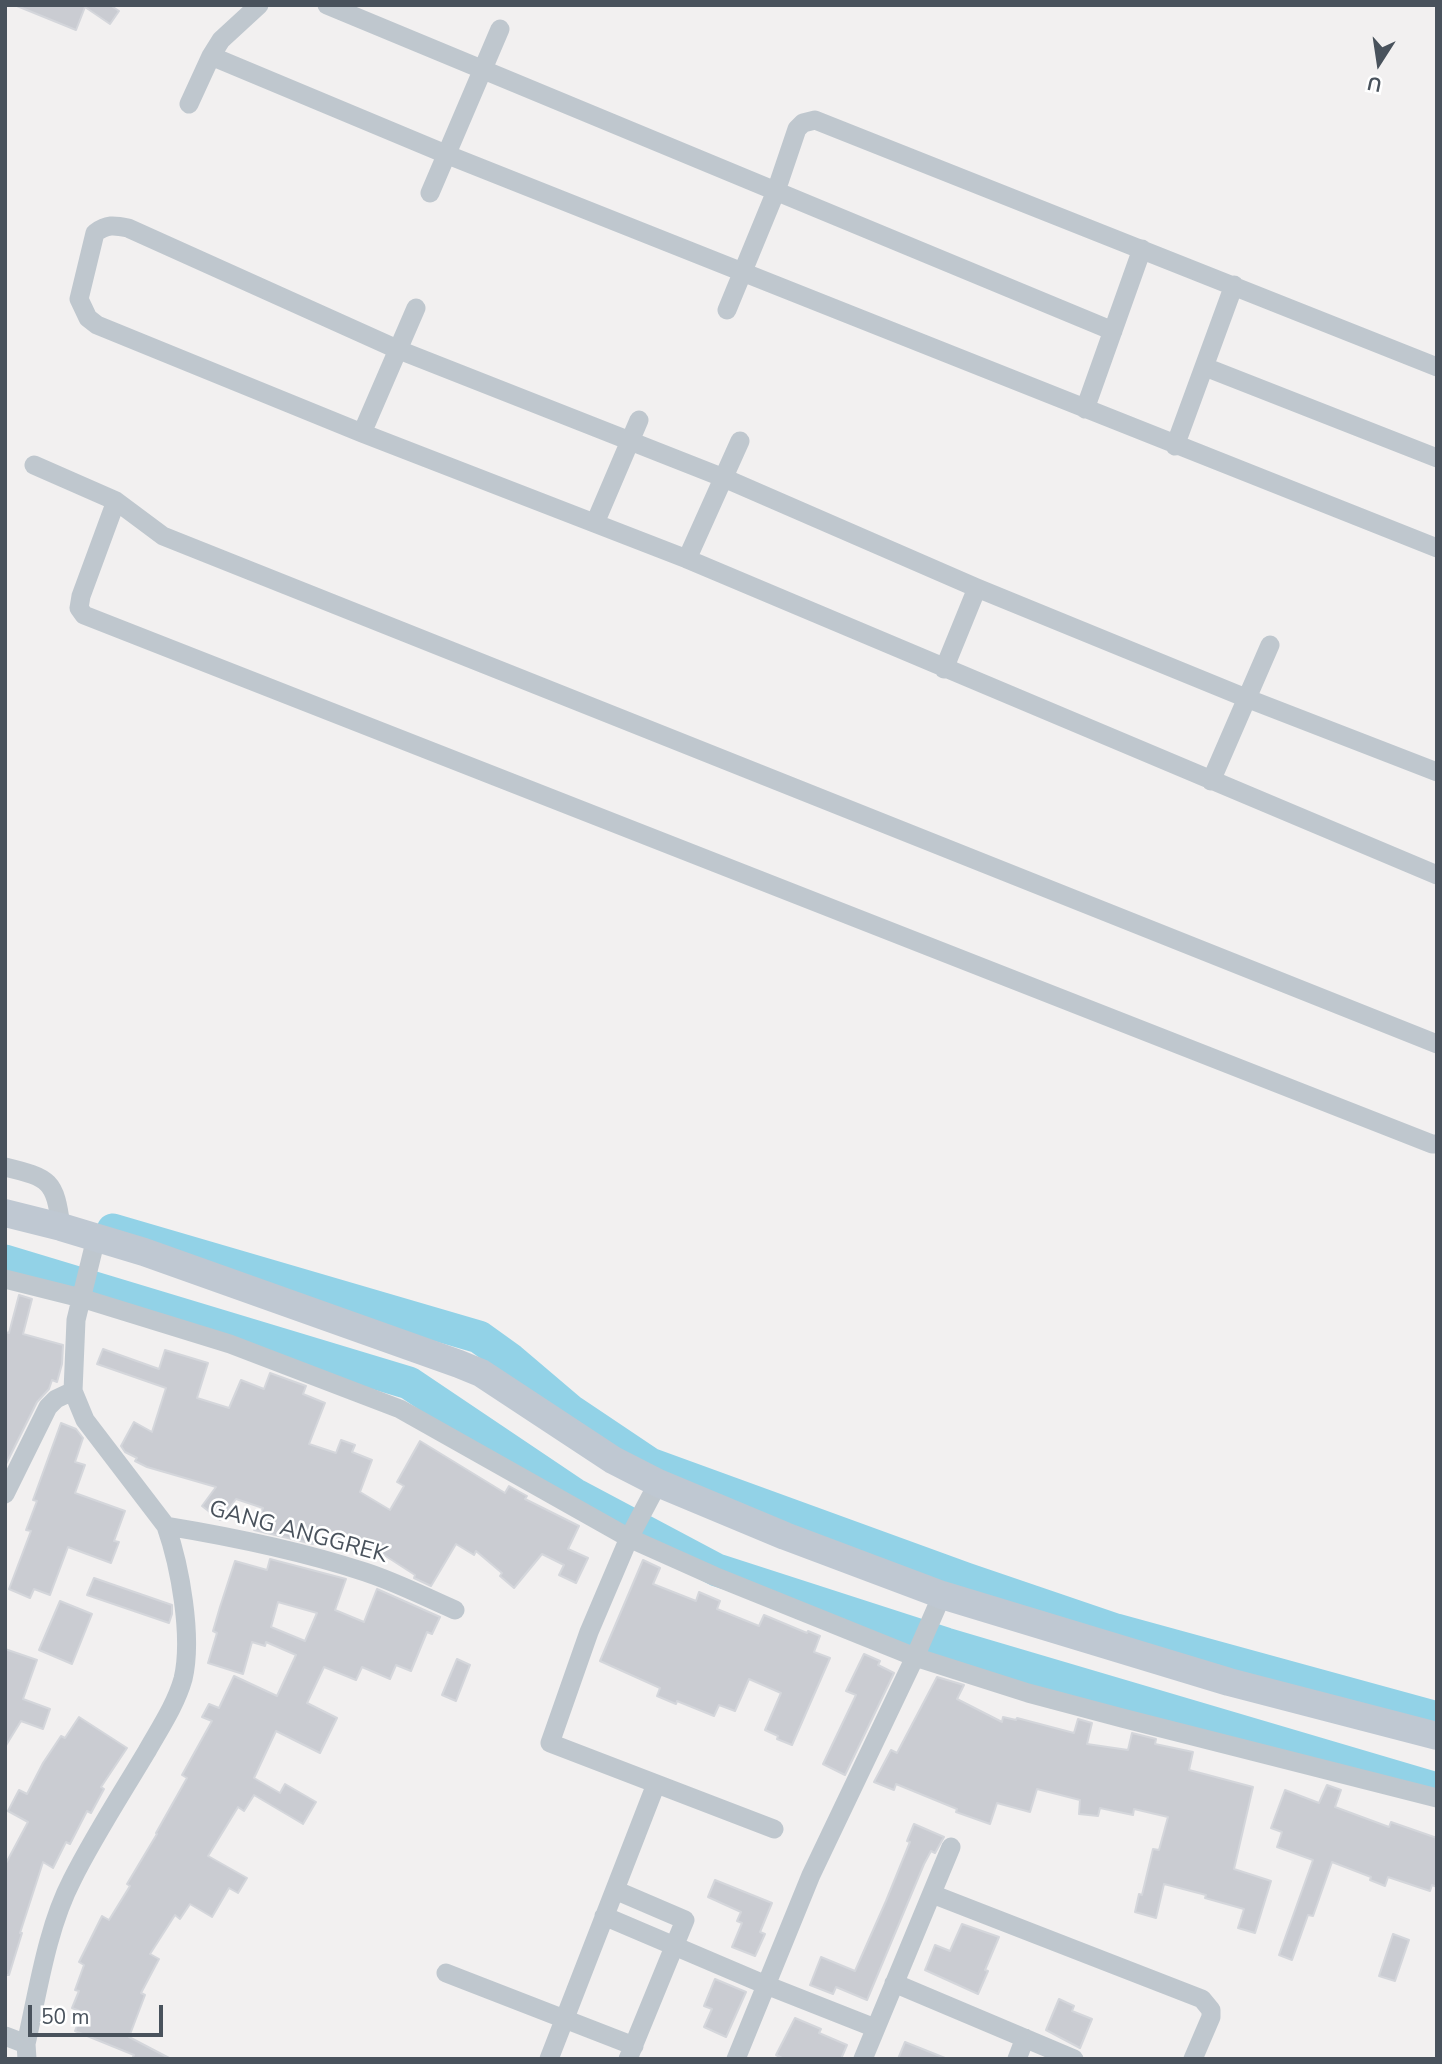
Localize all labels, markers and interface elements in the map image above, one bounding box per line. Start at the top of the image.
north arrow [1344,28,1414,98]
text: U [1365,69,1384,98]
street label: GANG ANGGREK [206,1496,390,1570]
scale bar [32,1990,166,2034]
text: 50 m [41,2003,90,2031]

